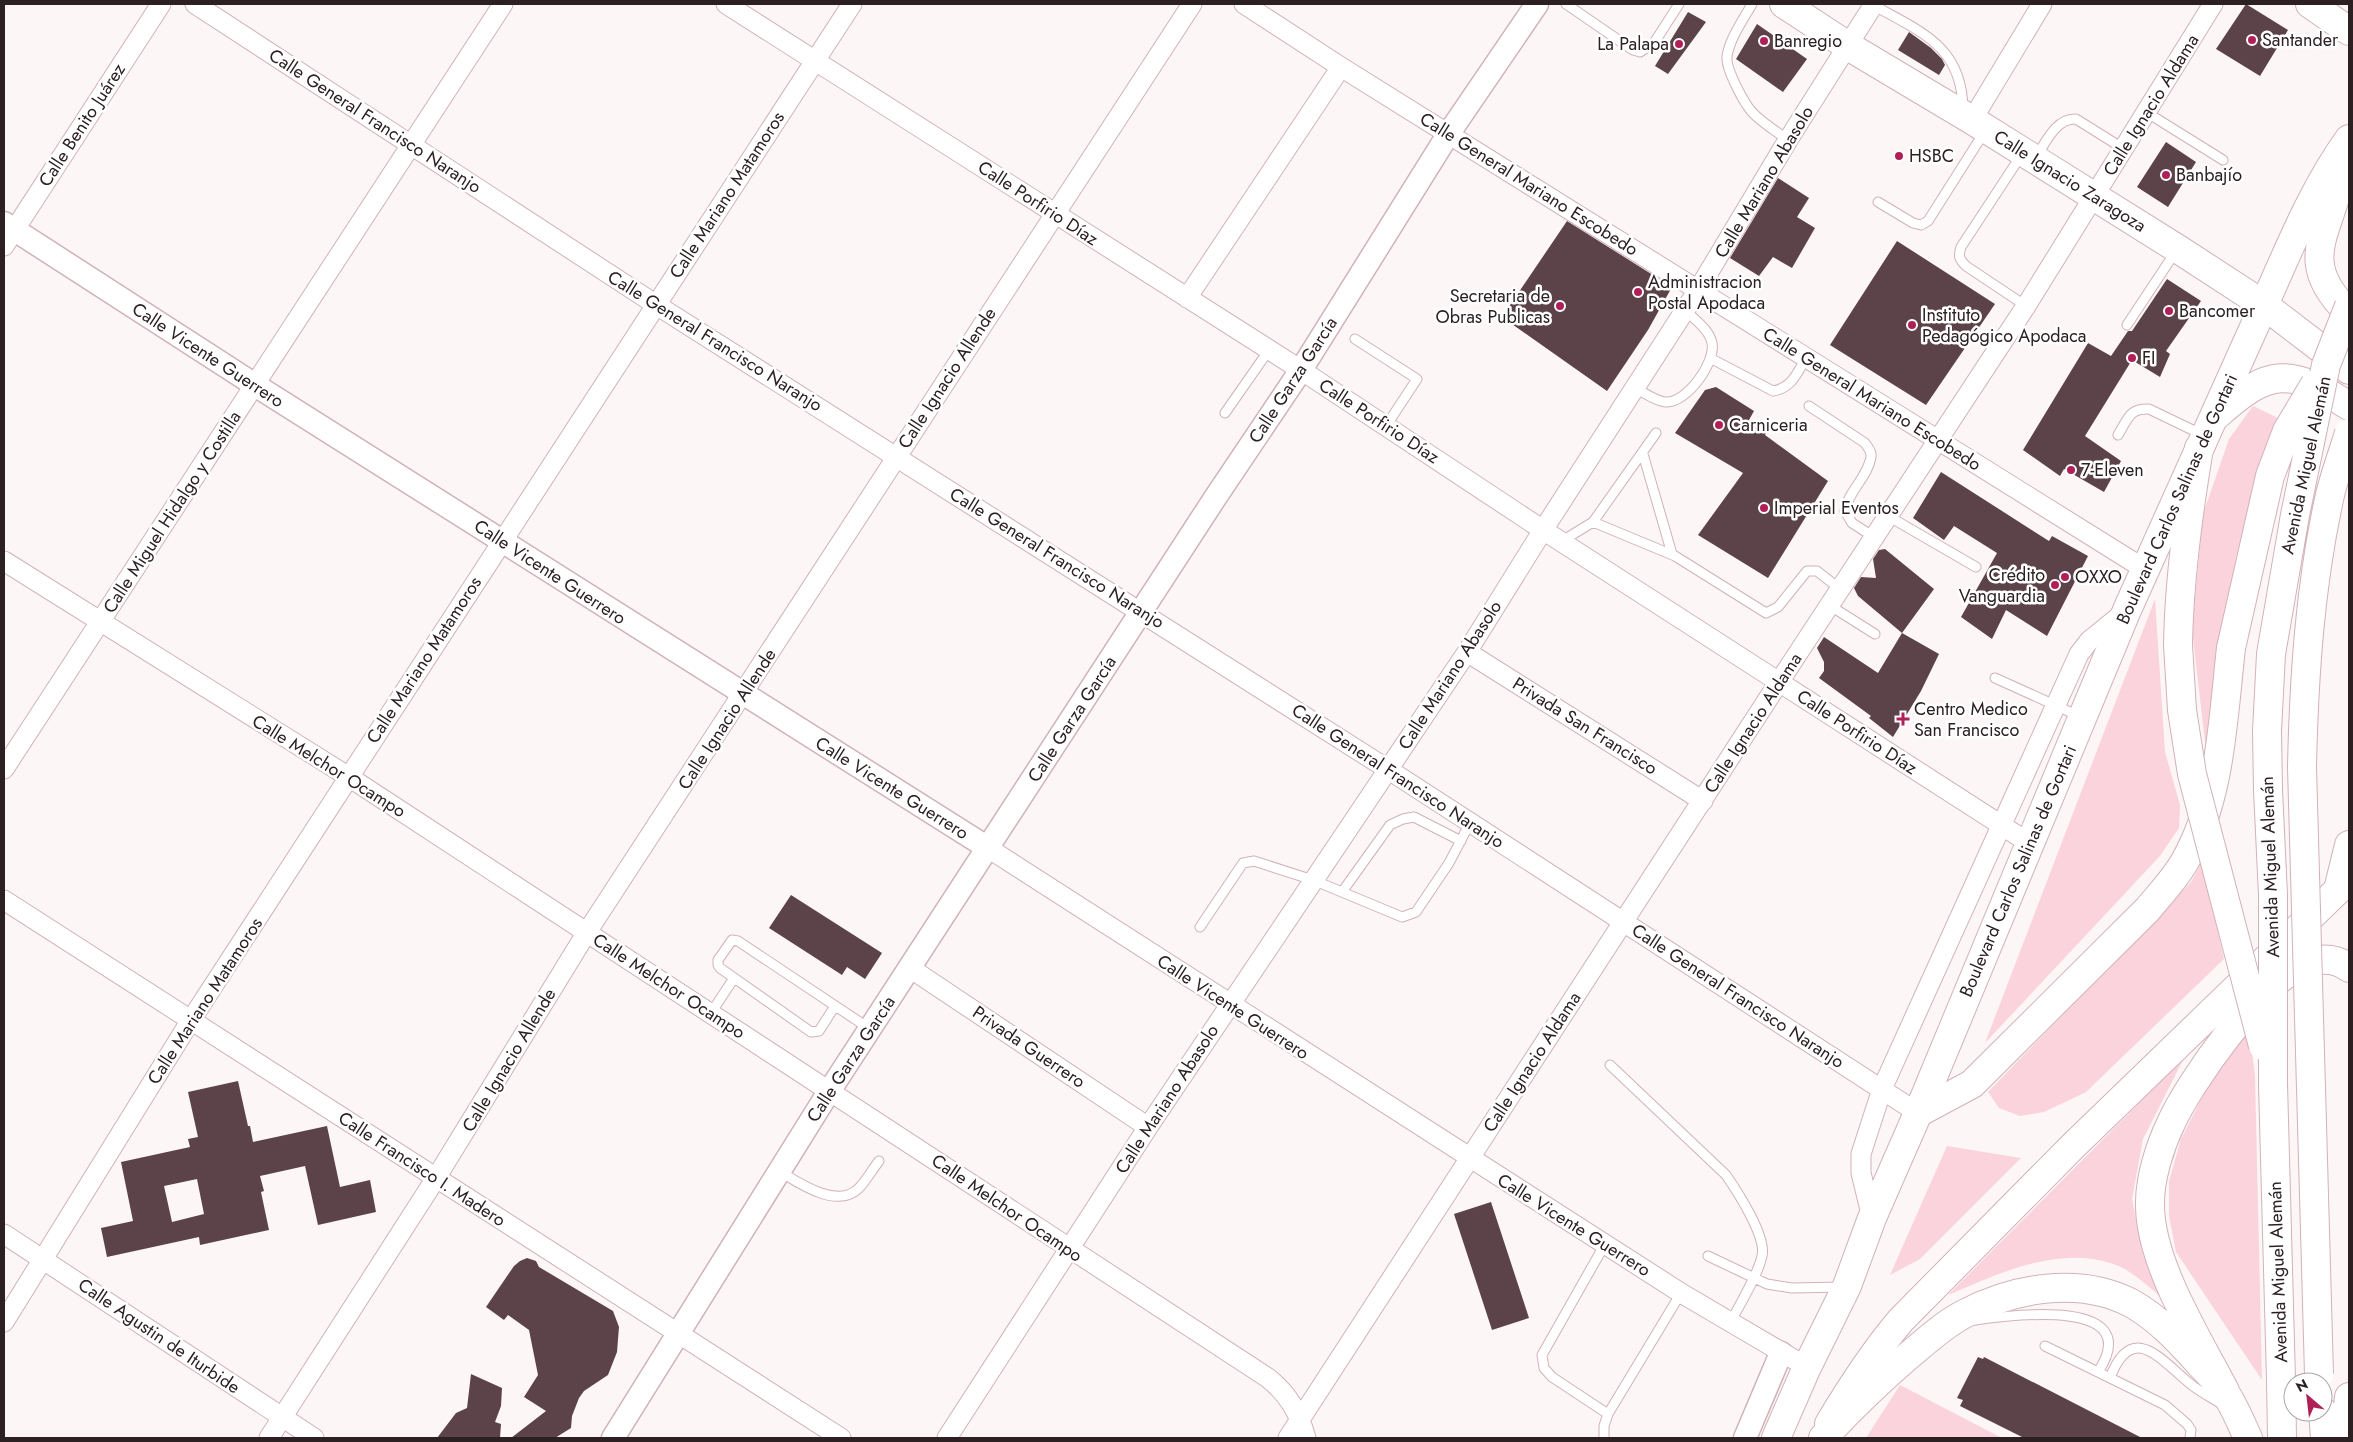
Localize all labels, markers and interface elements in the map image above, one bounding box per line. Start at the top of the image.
place label: Santander [2262,27,2339,53]
place label: Banregio [1774,28,1842,54]
street label: Calle Ignacio Aldama [2097,29,2205,181]
place label: La Palapa [1597,31,1669,57]
marker: Santander [2246,34,2258,46]
marker: Banregio [1758,35,1770,47]
marker: La Palapa [1673,38,1685,50]
street label: Calle General Francisco Naranjo [264,42,487,200]
street label: Calle Benito Juárez [32,58,132,192]
street label: Calle Mariano Abasolo [1708,101,1820,263]
street label: Calle Mariano Matamoros [663,106,791,284]
street label: Calle General Mariano Escobedo [1415,106,1643,262]
street label: Calle Ignacio Zaragoza [1989,124,2151,238]
place label: HSBC [1909,143,1954,169]
marker: HSBC [1893,150,1905,162]
street label: Calle Porfirio Díaz [973,154,1104,252]
place label: Banbajío [2176,162,2242,188]
marker: Banbajío [2160,169,2172,181]
street label: Calle General Francisco Naranjo [603,264,828,418]
place label: Administracion Postal Apodaca [1648,269,1765,316]
place label: Secretaria de Obras Publicas [1435,283,1550,330]
marker: Administracion Postal Apodaca [1632,286,1644,298]
street label: Calle Vicente Guerrero [127,296,289,414]
place label: Bancomer [2179,298,2256,324]
marker: Secretaria de Obras Publicas [1554,300,1566,312]
street label: Calle Ignacio Allende [892,302,1002,454]
place label: Instituto Pedagógico Apodaca [1922,302,2087,349]
marker: Bancomer [2163,305,2175,317]
street label: Calle Garza García [1242,312,1344,448]
marker: Instituto Pedagógico Apodaca [1906,319,1918,331]
street label: Calle General Mariano Escobedo [1758,321,1986,477]
place label: FI [2142,345,2155,371]
marker: FI [2126,352,2138,364]
street label: Boulevard Carlos Salinas de Gortari [2110,370,2244,628]
street label: Calle Porfirio Díaz [1314,372,1445,470]
street label: Avenida Miguel Alemán [2274,373,2338,557]
street label: Calle Miguel Hidalgo y Costilla [97,406,247,618]
place label: Carniceria [1729,412,1808,438]
marker: Carniceria [1713,419,1725,431]
place label: 7-Eleven [2081,457,2144,483]
marker: 7-Eleven [2065,464,2077,476]
street label: Calle General Francisco Naranjo [945,481,1170,635]
place label: Imperial Eventos [1774,495,1899,521]
marker: Imperial Eventos [1758,502,1770,514]
street label: Calle Vicente Guerrero [469,513,631,631]
place label: Crédito Vanguardia [1959,562,2045,609]
place label: OXXO [2075,564,2122,590]
street label: Calle Mariano Matamoros [360,571,488,749]
marker: OXXO [2059,571,2071,583]
marker: Crédito Vanguardia [2049,579,2061,591]
street label: Calle Mariano Abasolo [1392,595,1508,755]
street label: Calle Ignacio Allende [672,643,782,795]
street label: Calle Ignacio Aldama [1698,648,1808,798]
street label: Calle Garza García [1021,651,1123,787]
street label: Privada San Francisco [1507,671,1663,781]
street label: Calle Porfirio Díaz [1792,683,1923,781]
place label: Centro Medico San Francisco [1914,696,2028,743]
street label: Calle General Francisco Naranjo [1287,697,1510,855]
street label: Calle Melchor Ocampo [247,708,411,824]
marker: Centro Medico San Francisco [1896,712,1910,726]
street label: Calle Vicente Guerrero [810,730,974,846]
street label: Boulevard Carlos Salinas de Gortari [1953,741,2083,1001]
street label: Avenida Miguel Alemán [2254,776,2286,958]
street label: Calle Mariano Matamoros [141,912,269,1090]
street label: Calle General Francisco Naranjo [1627,917,1850,1075]
street label: Calle Melchor Ocampo [588,927,750,1045]
street label: Calle Vicente Guerrero [1152,948,1314,1066]
street label: Calle Ignacio Allende [456,983,562,1137]
street label: Calle Ignacio Aldama [1477,987,1587,1137]
street label: Calle Garza García [800,991,902,1127]
street label: Privada Guerrero [967,1000,1091,1094]
street label: Calle Mariano Abasolo [1109,1019,1225,1179]
street label: Calle Francisco I. Madero [333,1105,511,1233]
street label: Calle Melchor Ocampo [926,1148,1088,1268]
street label: Calle Vicente Guerrero [1492,1167,1656,1283]
street label: Avenida Miguel Alemán [2262,1181,2294,1363]
street label: Calle Agustin de Iturbide [73,1272,245,1400]
north arrow [2283,1372,2333,1422]
text: N [2292,1374,2312,1397]

